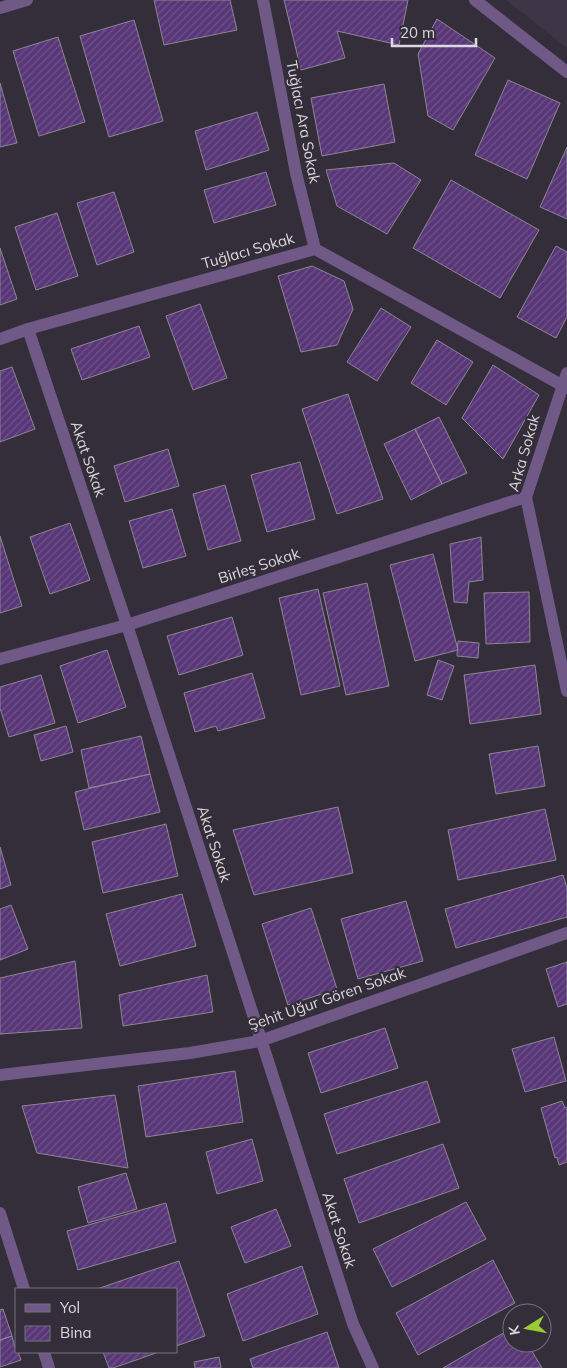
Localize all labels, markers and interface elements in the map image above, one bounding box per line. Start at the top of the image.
scale bar [392,15,476,47]
text: 20 m [400,23,435,42]
street label: Tuğlacı Ara Sokak [282,59,325,185]
street label: Tuğlacı Sokak [199,228,297,273]
street label: Arka Sokak [503,412,544,494]
street label: Akat Sokak [67,418,110,500]
street label: Birleş Sokak [216,543,302,588]
street label: Akat Sokak [193,803,236,885]
street label: Şehit Uğur Gören Sokak [246,963,408,1034]
street label: Akat Sokak [318,1189,361,1271]
legend [15,1288,178,1353]
text: Yol [59,1298,80,1317]
north arrow [502,1303,552,1353]
text: Bina [60,1323,92,1342]
text: K [504,1324,524,1337]

